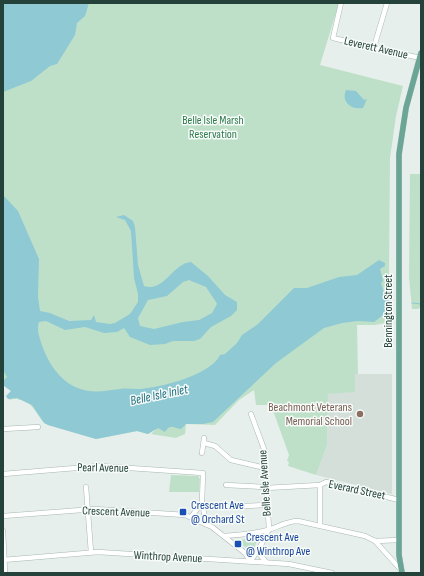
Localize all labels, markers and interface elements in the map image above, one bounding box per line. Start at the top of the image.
street label: Leverett Avenue [343,33,410,63]
park label: Belle Isle Marsh Reservation [182,113,244,142]
street label: Bennington Street [381,274,396,348]
water label: Belle Isle Inlet [129,381,190,409]
place label: Beachmont Veterans Memorial School [268,400,352,429]
marker: Beachmont Veterans Memorial School [355,409,365,419]
street label: Belle Isle Avenue [255,449,275,517]
street label: Pearl Avenue [77,460,129,476]
street label: Everard Street [327,477,387,503]
place label: Crescent Ave @ Orchard St [191,498,245,527]
street label: Crescent Avenue [82,503,150,521]
marker: Crescent Ave @ Orchard St [178,507,188,517]
place label: Crescent Ave @ Winthrop Ave [246,530,311,559]
marker: Crescent Ave @ Winthrop Ave [233,539,243,549]
street label: Winthrop Avenue [133,548,203,566]

